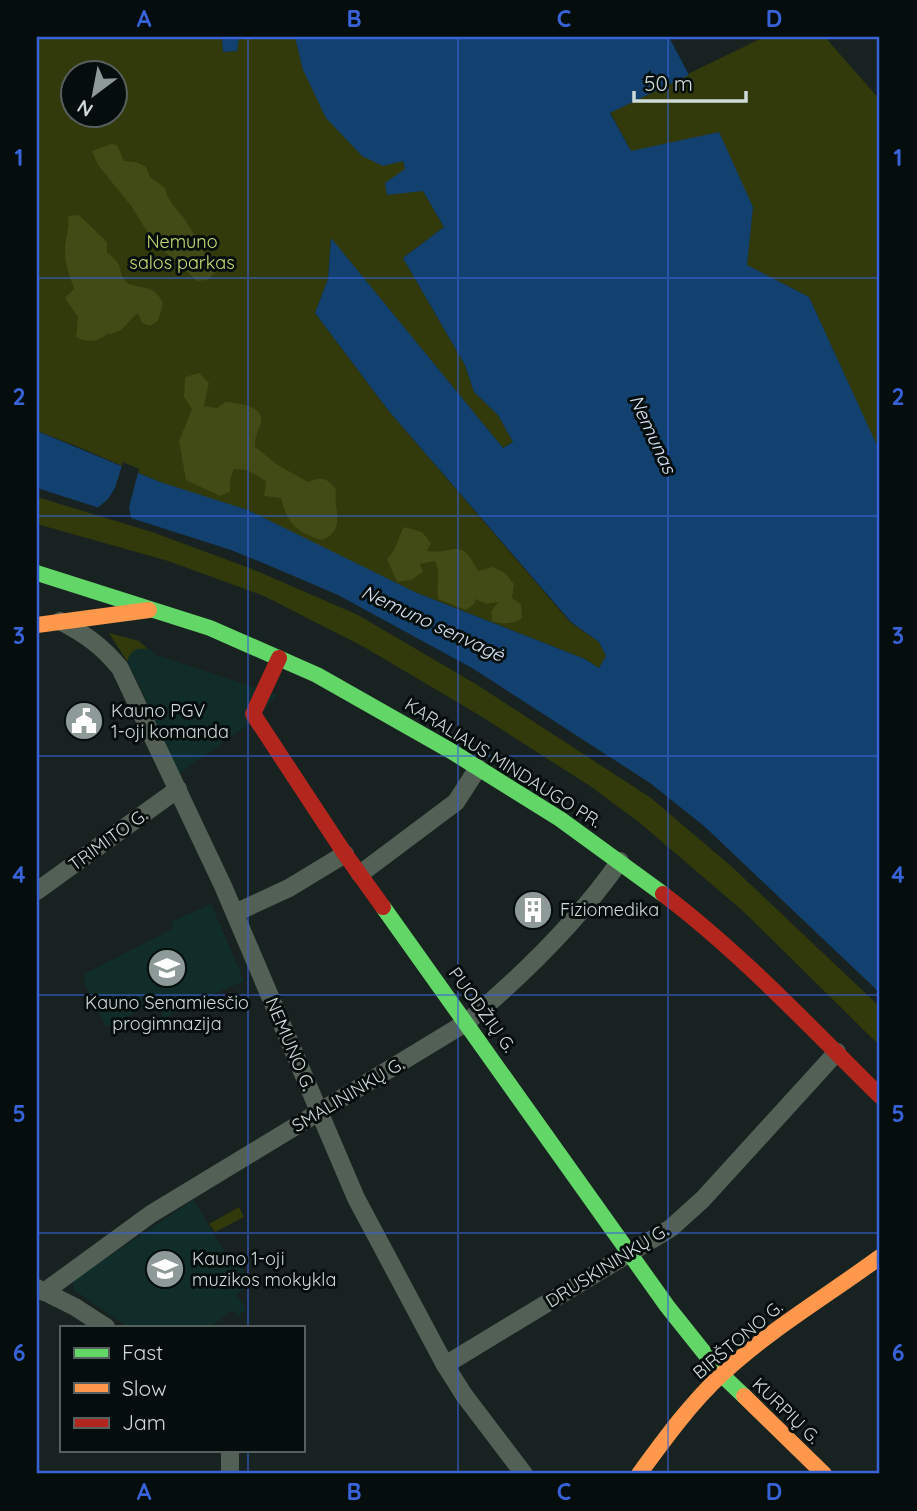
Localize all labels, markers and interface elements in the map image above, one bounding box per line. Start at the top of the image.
text: A [137,4,152,33]
text: B [346,4,362,33]
text: C [557,4,571,33]
text: D [766,4,782,33]
north arrow [60,60,130,130]
scale bar [634,60,746,104]
text: 50 m [644,70,693,96]
text: N [73,95,97,122]
text: 1 [15,143,23,172]
text: 1 [894,143,902,172]
park label: Nemuno salos parkas [129,230,235,274]
text: 2 [12,382,26,411]
text: 2 [891,382,905,411]
water label: Nemunas [624,391,682,478]
water label: Nemuno senvagė [358,579,509,667]
text: 3 [13,621,25,650]
text: 3 [892,621,904,650]
street label: KARALIAUS MINDAUGO PR. [401,693,606,833]
place label: Kauno PGV 1-oji komanda [111,699,229,743]
public building icon: Kauno PGV 1-oji komanda [63,700,105,742]
street label: TRIMITO G. [64,803,152,876]
text: 4 [12,860,26,889]
text: 4 [891,860,905,889]
building icon: Fiziomedika [512,889,554,931]
place label: Fiziomedika [560,898,659,921]
school or university icon: Kauno Senamiesčio progimnazija [146,947,188,989]
street label: PUODŽIŲ G. [444,963,521,1057]
place label: Kauno Senamiesčio progimnazija [85,991,249,1035]
street label: NEMUNO G. [261,994,320,1094]
street label: SMALININKŲ G. [287,1052,408,1137]
text: 5 [12,1099,26,1128]
text: 5 [891,1099,905,1128]
street label: DRUSKININKŲ G. [541,1219,672,1313]
place label: Kauno 1-oji muzikos mokykla [192,1247,336,1291]
school or university icon: Kauno 1-oji muzikos mokykla [144,1248,186,1290]
street label: BIRŠTONO G. [688,1295,787,1384]
legend [60,1326,304,1452]
text: 6 [13,1338,25,1367]
text: 6 [892,1338,904,1367]
text: Fast [122,1339,163,1365]
street label: KURPIŲ G. [748,1373,825,1449]
text: Slow [122,1375,167,1401]
text: Jam [122,1409,166,1435]
text: A [137,1477,152,1506]
text: B [346,1477,362,1506]
text: C [557,1477,571,1506]
text: D [766,1477,782,1506]

